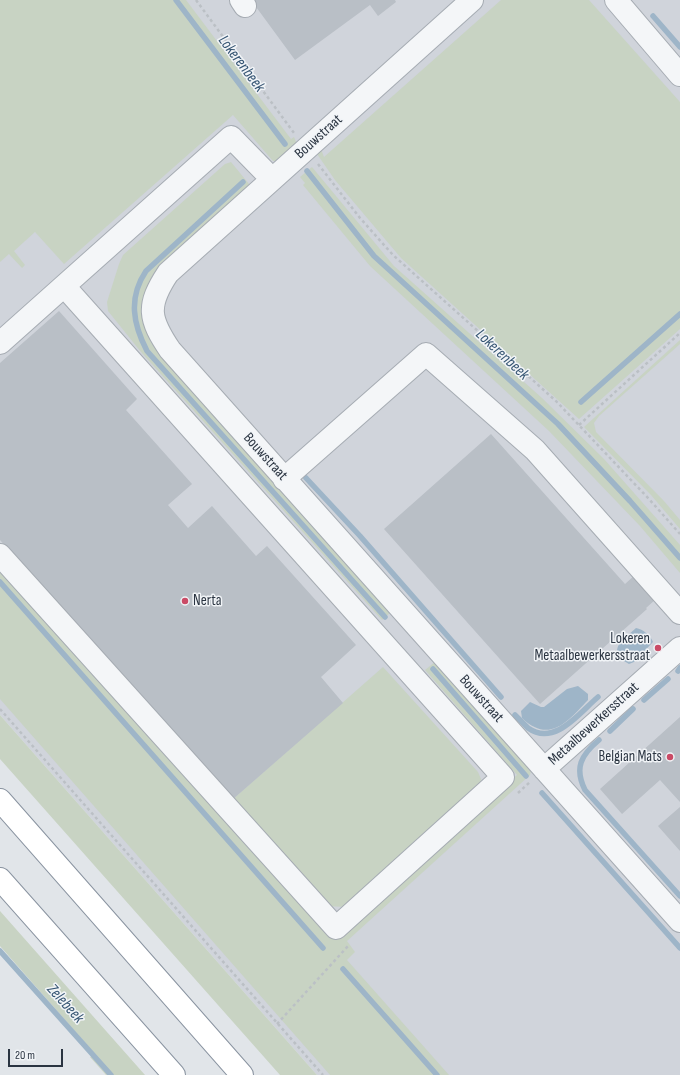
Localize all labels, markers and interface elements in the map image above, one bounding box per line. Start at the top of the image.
water label: Lokerenbeek [213,32,269,96]
street label: Bouwstraat [292,111,346,163]
water label: Lokerenbeek [471,325,533,385]
street label: Bouwstraat [239,430,291,484]
place label: Nerta [193,592,221,610]
marker: Nerta [180,596,190,606]
place label: Lokeren Metaalbewerkersstraat [534,630,650,665]
marker: Lokeren Metaalbewerkersstraat [653,643,663,653]
street label: Bouwstraat [455,672,507,726]
street label: Metaalbewerkersstraat [545,679,643,769]
place label: Belgian Mats [599,748,662,766]
marker: Belgian Mats [665,752,675,762]
water label: Zelebeek [42,980,88,1028]
scale bar [10,1041,65,1067]
text: 20 m [15,1048,35,1063]

